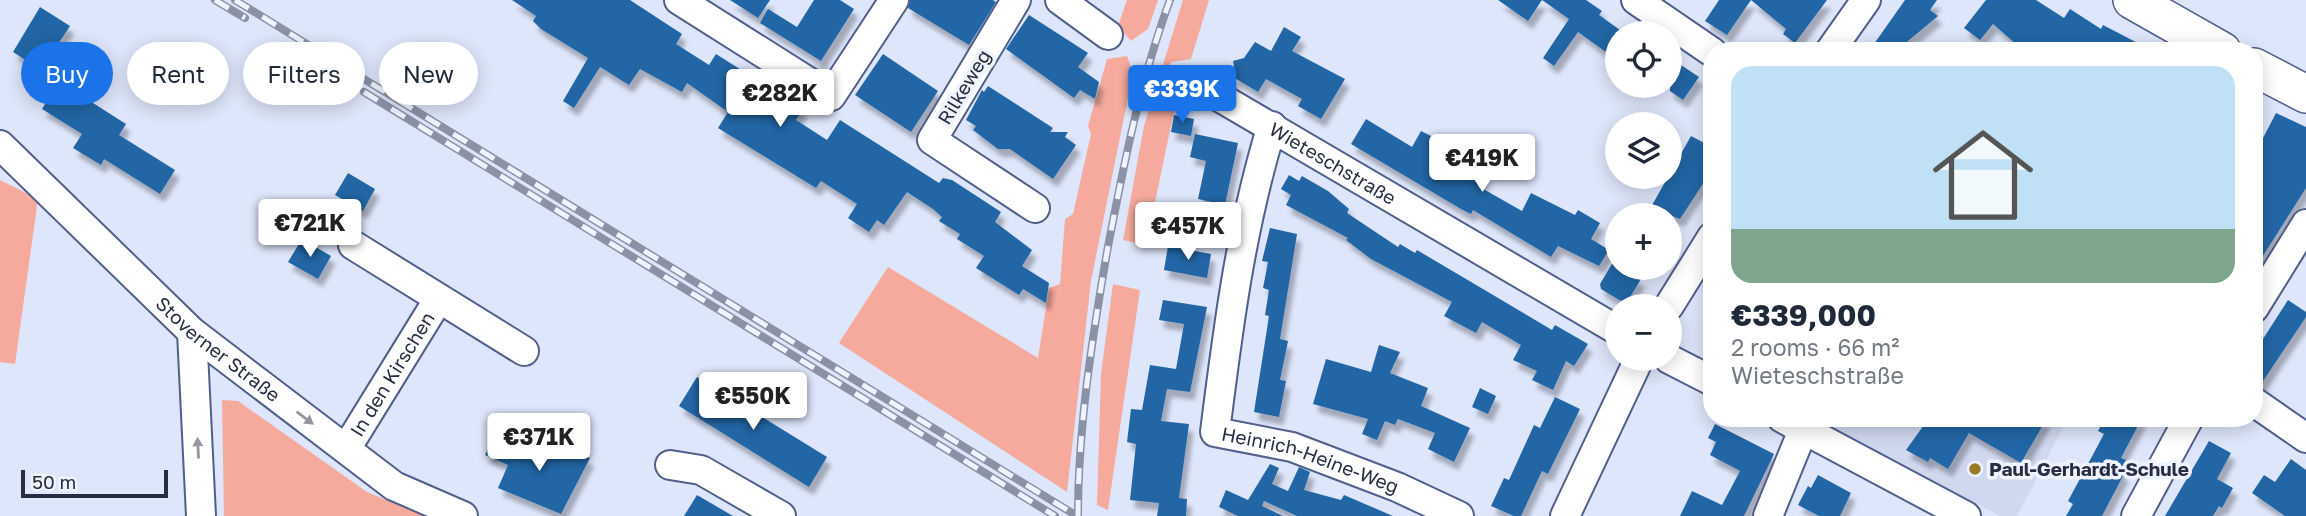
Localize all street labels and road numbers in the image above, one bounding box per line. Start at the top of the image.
street label: Rilkeweg [932,45,995,128]
street label: Wieteschstraße [1265,117,1400,209]
street label: Stoverner Straße [152,291,285,406]
street label: In den Kirschen [345,307,439,440]
street label: Heinrich-Heine-Weg [1220,422,1402,498]

